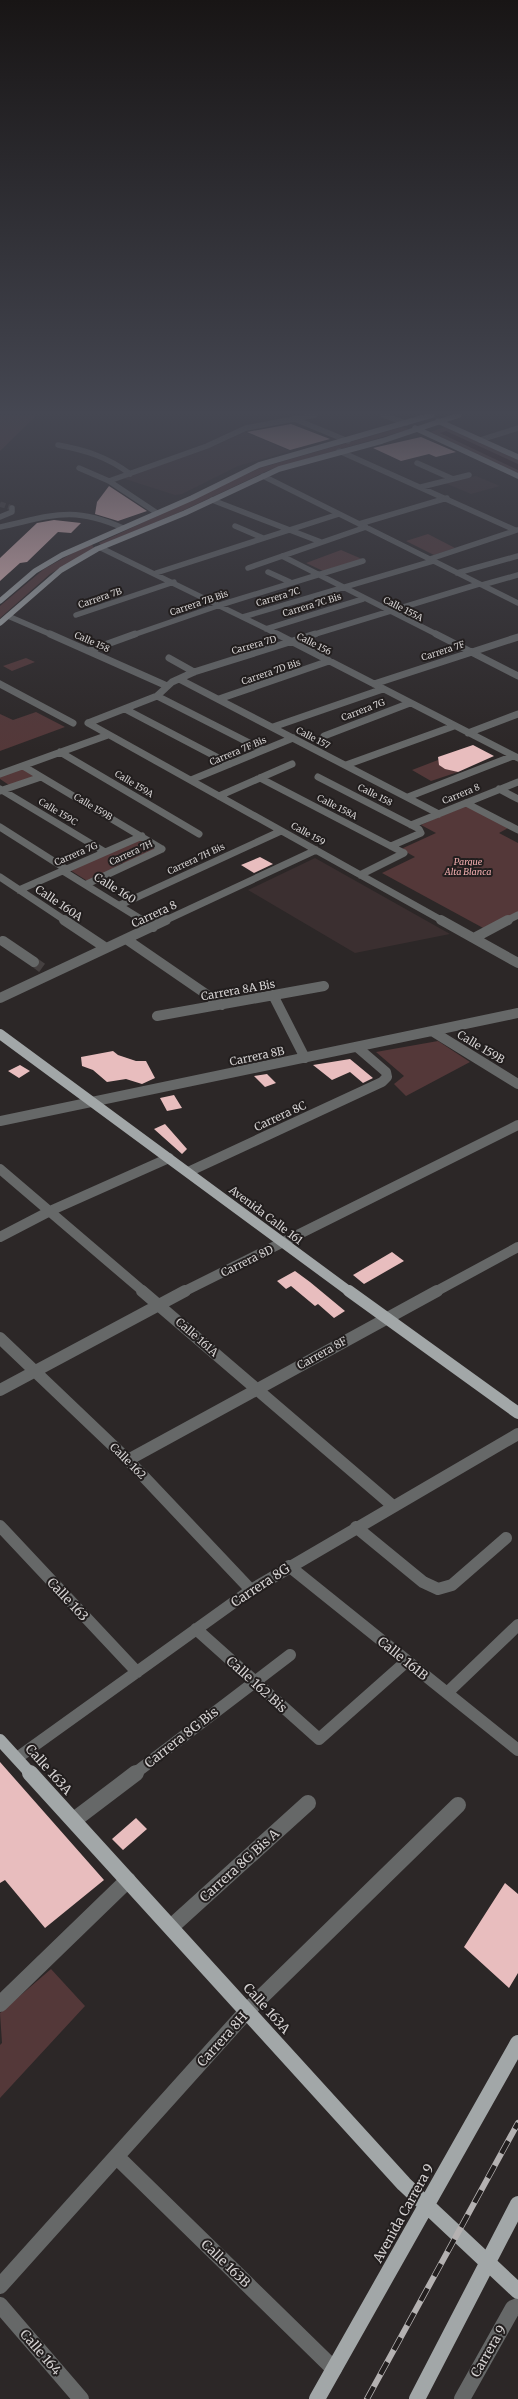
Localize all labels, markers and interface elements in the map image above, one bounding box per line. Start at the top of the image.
street label: Carrera 7B [77,585,123,610]
street label: Carrera 7C [255,585,301,608]
street label: Carrera 7B Bis [168,587,230,618]
street label: Carrera 7C Bis [281,590,343,619]
street label: Calle 155A [382,594,426,624]
street label: Calle 158 [73,629,112,654]
street label: Calle 156 [295,630,334,657]
street label: Carrera 7D [230,633,278,656]
street label: Carrera 7F [420,638,466,663]
street label: Carrera 7D Bis [240,656,302,687]
street label: Carrera 7G [339,696,387,723]
street label: Calle 157 [294,724,332,751]
street label: Carrera 7F Bis [208,733,268,767]
street label: Calle 159A [113,768,156,800]
street label: Calle 158 [356,781,394,808]
street label: Carrera 8 [440,781,481,806]
street label: Calle 159B [72,791,115,822]
street label: Calle 158A [315,792,360,822]
street label: Calle 159C [37,796,80,828]
street label: Calle 159 [289,820,327,847]
street label: Carrera 7H [107,838,154,867]
street label: Carrera 7G [53,839,100,868]
street label: Carrera 7H Bis [165,840,227,877]
park label: Parque Alta Blanca [444,856,491,877]
street label: Calle 160 [92,870,138,906]
street label: Calle 160A [33,882,86,924]
street label: Carrera 8 [129,897,179,931]
street label: Carrera 8A Bis [200,977,276,1003]
street label: Calle 159B [455,1027,508,1067]
street label: Carrera 8B [228,1043,286,1069]
street label: Carrera 8C [252,1098,308,1134]
street label: Avenida Calle 161 [226,1182,306,1247]
street label: Carrera 8D [219,1242,275,1280]
street label: Calle 161A [173,1315,221,1359]
street label: Carrera 8F [295,1333,350,1372]
street label: Calle 162 [107,1440,149,1482]
street label: Carrera 8G [228,1560,293,1611]
street label: Calle 163 [43,1574,92,1625]
street label: Calle 161B [374,1633,432,1684]
street label: Calle 162 Bis [223,1653,291,1716]
street label: Carrera 8G Bis [141,1703,222,1772]
street label: Calle 163A [21,1740,76,1799]
street label: Carrera 8G Bis A [196,1825,283,1906]
street label: Calle 163A [239,1979,294,2038]
street label: Carrera 8H [193,2009,251,2070]
street label: Avenida Carrera 9 [369,2161,438,2267]
street label: Calle 163B [198,2236,254,2291]
street label: Carrera 9 [467,2322,510,2380]
street label: Calle 164 [16,2326,65,2379]

